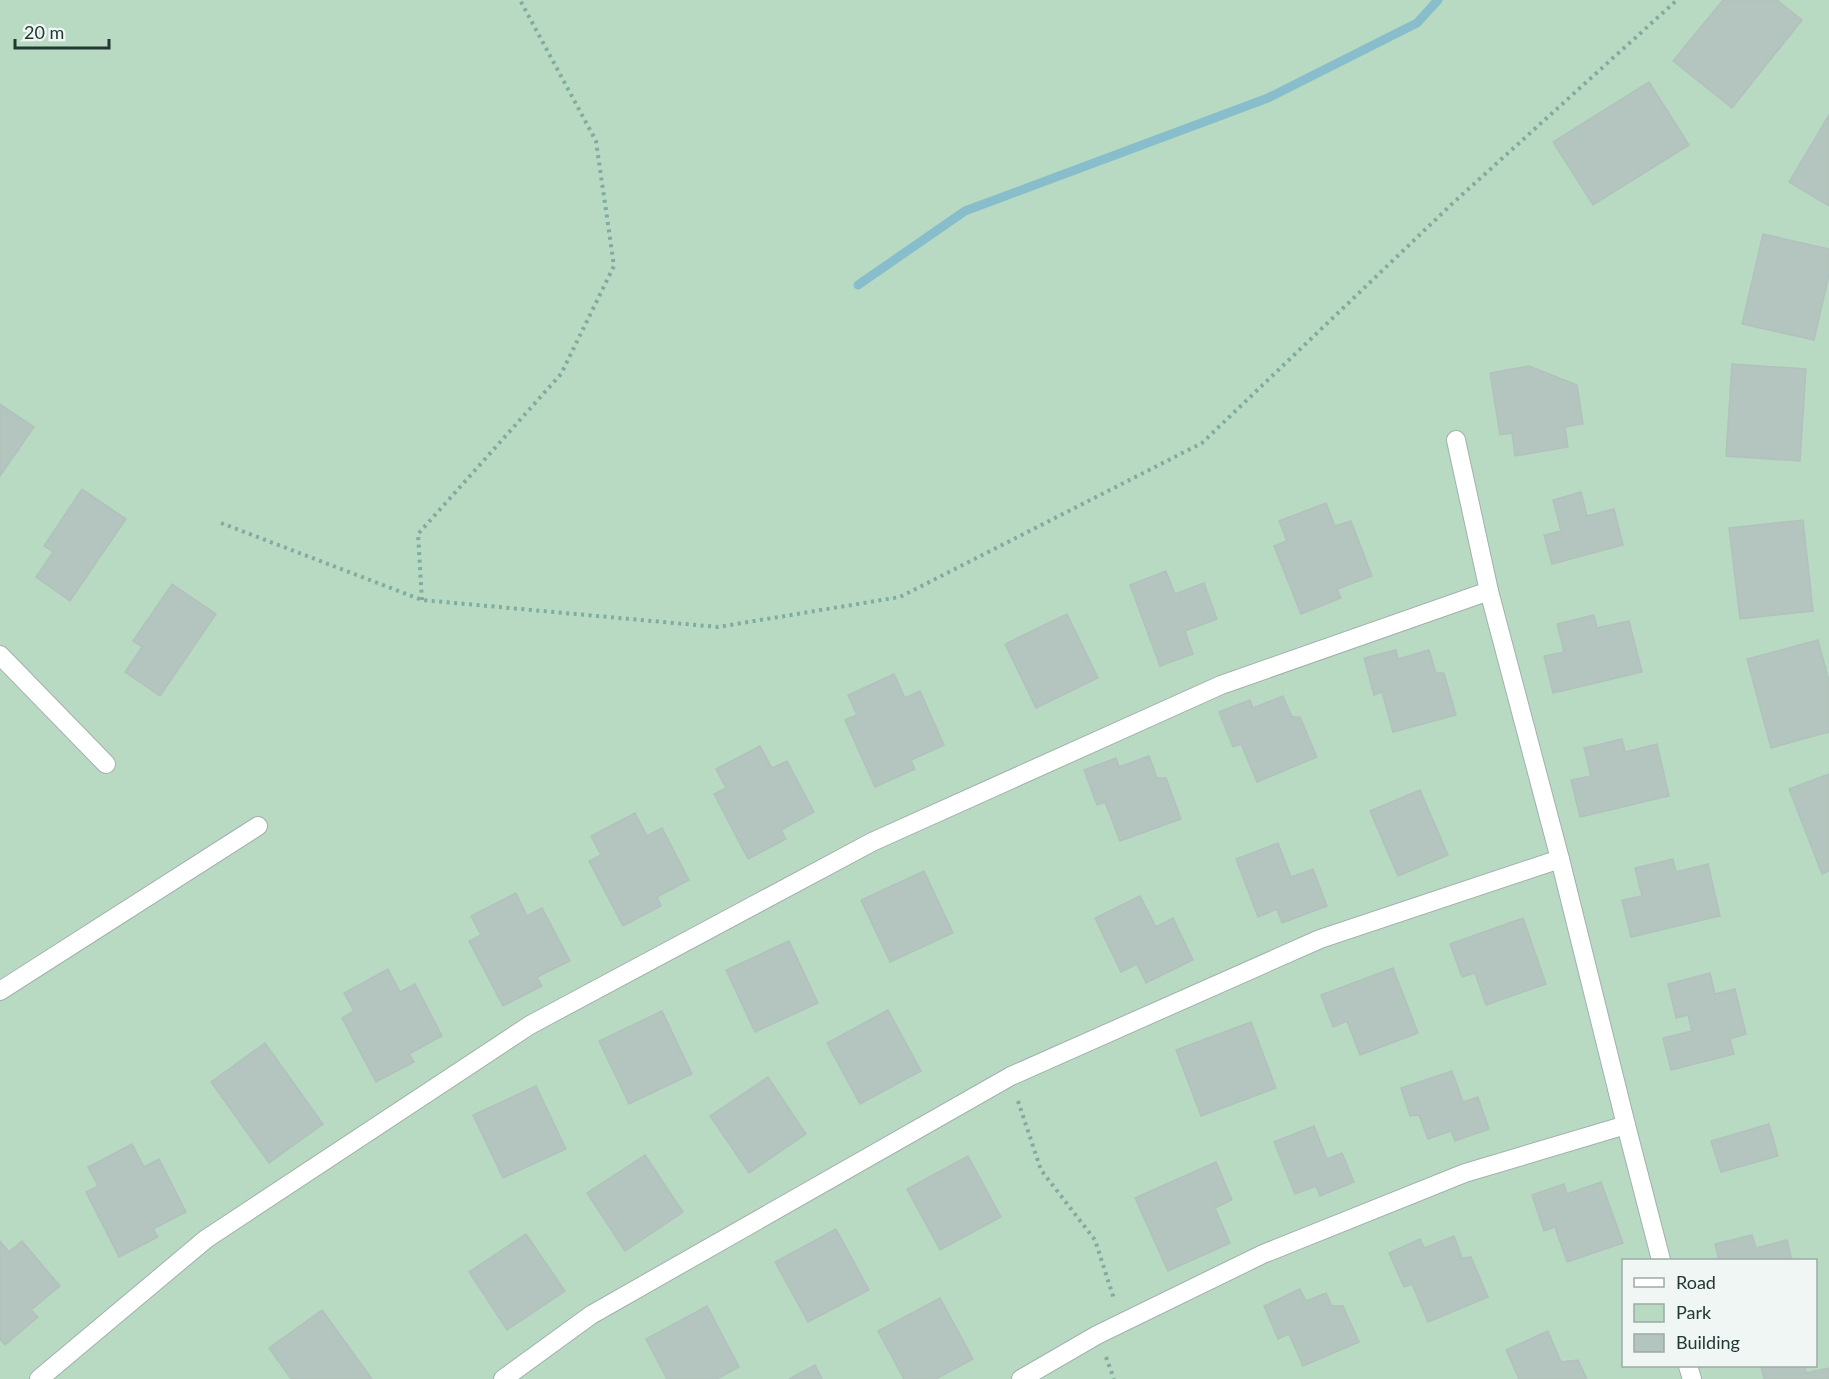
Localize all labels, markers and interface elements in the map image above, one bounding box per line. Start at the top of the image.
scale bar [15,12,110,50]
text: 20 m [24,21,64,43]
legend [1622,1259,1817,1367]
text: Road [1676,1271,1716,1293]
text: Park [1676,1301,1712,1323]
text: Building [1676,1331,1740,1353]

